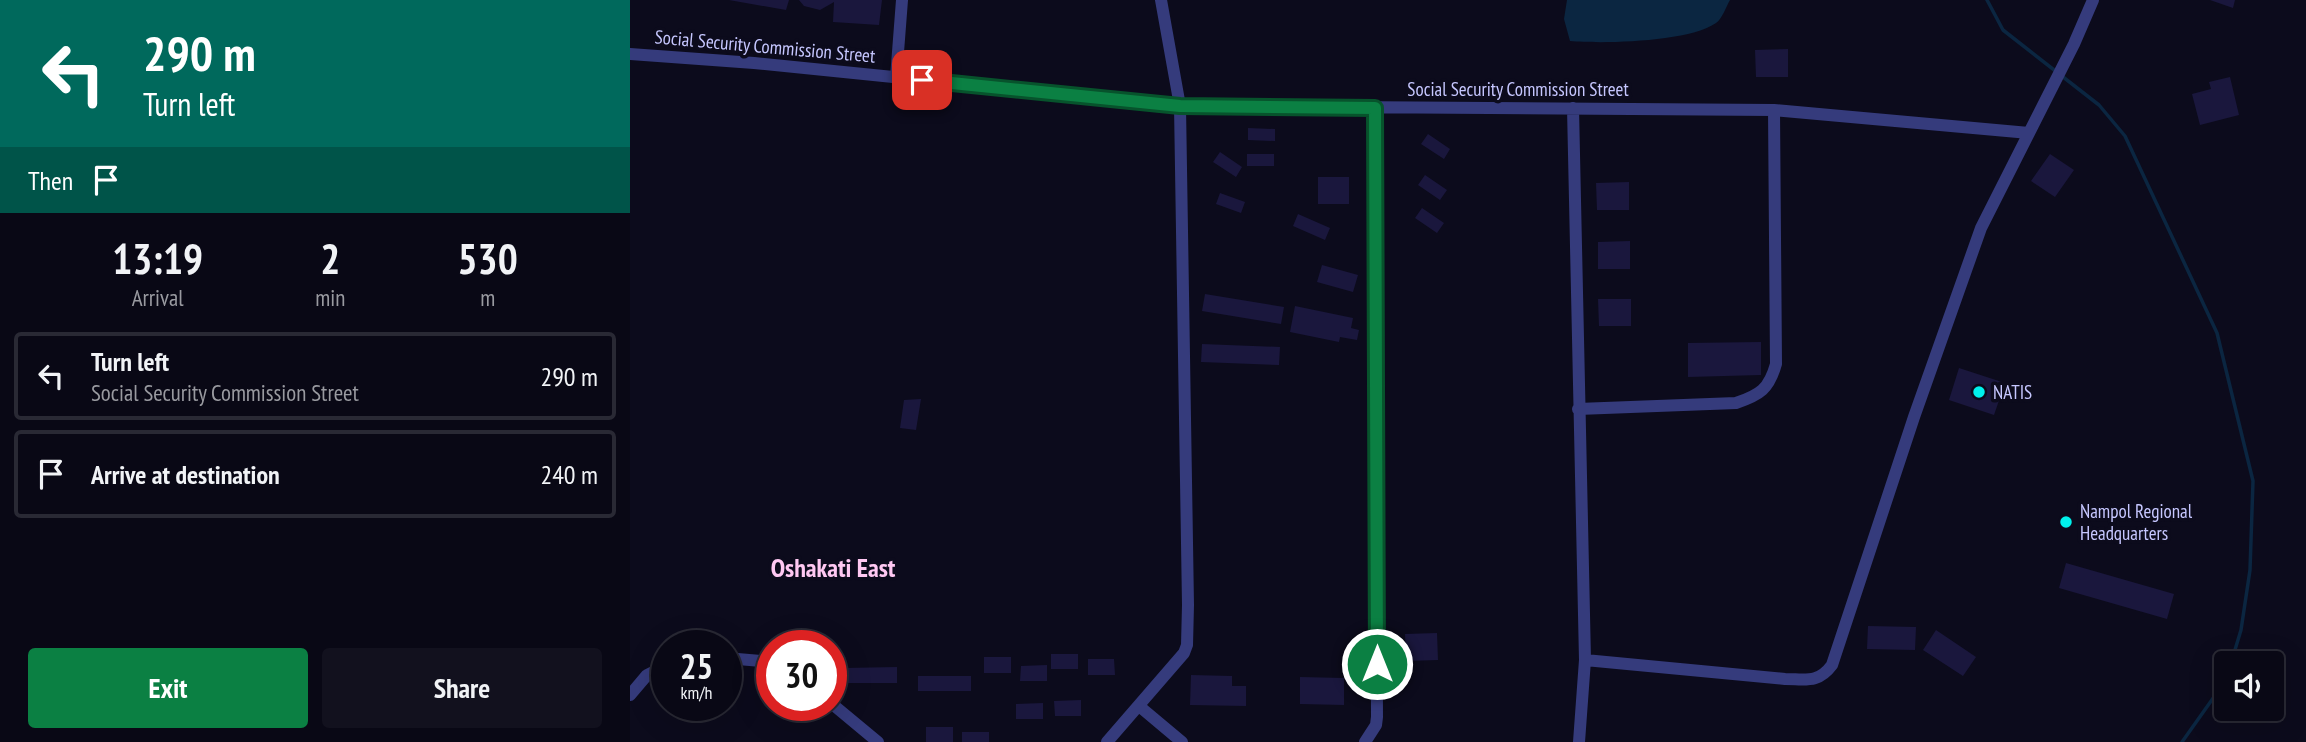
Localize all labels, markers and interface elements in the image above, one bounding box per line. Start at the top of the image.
text: 290 m [143,21,256,85]
street label: Social Security Commission Street [654,24,877,68]
icon: left [28,28,119,119]
pin [892,50,952,110]
icon: arrive [903,61,941,99]
street label: Social Security Commission Street [1407,77,1629,101]
text: Turn left [143,83,235,125]
icon: arrive [87,161,125,199]
text: Then [28,164,73,197]
text: 13:19 [112,231,203,286]
text: 2 [320,231,340,286]
text: 530 [458,231,518,286]
text: Arrival [132,283,184,312]
text: min [315,283,345,312]
text: m [480,283,495,312]
text: Turn left [91,345,169,378]
icon: left [32,357,70,395]
text: 290 m [540,360,598,393]
text: Social Security Commission Street [91,378,359,407]
place label: NATIS [1993,380,2032,404]
marker: NATIS [1971,384,1987,400]
icon: arrive [32,455,70,493]
text: Arrive at destination [91,458,280,491]
text: 240 m [540,458,598,491]
place label: Nampol Regional Headquarters [2080,499,2193,545]
marker: Nampol Regional Headquarters [2058,514,2074,530]
district label: Oshakati East [771,551,896,584]
position arrow [1340,627,1414,701]
speed limit sign: 30 [756,630,847,721]
text: 25 [680,643,713,689]
button: Exit [28,648,308,728]
button: Share [322,648,602,728]
map controls [2214,651,2284,721]
button: sound [2214,651,2284,721]
text: km/h [681,681,712,704]

